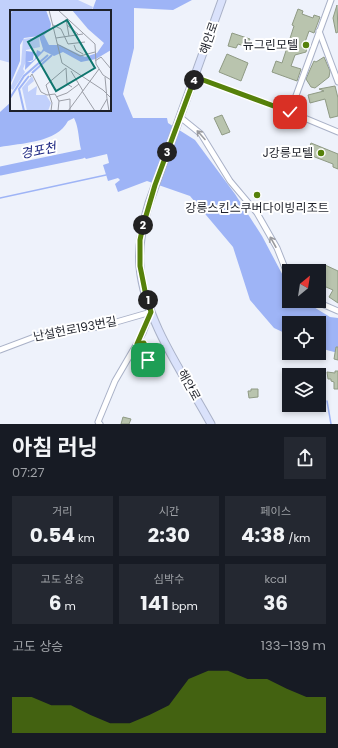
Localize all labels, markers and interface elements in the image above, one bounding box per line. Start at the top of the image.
inset map [10,10,111,111]
street label: 해안로 [195,19,222,56]
place label: 뉴그린모텔 [243,36,298,53]
marker: 뉴그린모텔 [301,40,311,50]
pin: 4 [184,70,204,90]
text: 4 [190,72,198,88]
pin [273,95,307,129]
icon: check [279,101,301,123]
one-way arrow [196,130,205,140]
water label: 경포천 [19,137,59,164]
pin: 3 [157,142,177,162]
text: 3 [164,144,170,160]
place label: J강릉모텔 [262,144,313,161]
marker: J강릉모텔 [316,148,326,158]
marker: 강릉스킨스쿠버다이빙리조트 [252,190,262,200]
place label: 강릉스킨스쿠버다이빙리조트 [185,199,329,216]
pin: 2 [133,215,153,235]
text: 2 [140,217,146,233]
one-way arrow [269,236,277,248]
north arrow [282,264,326,308]
map controls [282,264,326,412]
pin: 1 [138,290,158,310]
text: 1 [146,292,150,308]
street label: 난설헌로193번길 [32,312,118,345]
button: locate [282,316,326,360]
pin [131,343,165,377]
icon: arrive [137,349,159,371]
street label: 해안로 [174,366,205,403]
button: layers [282,368,326,412]
text: 아침 러닝 [12,432,98,463]
button: share [284,437,326,479]
text: 07:27 [12,463,45,482]
text: 거리 [52,503,72,519]
text: 시간 [159,503,179,519]
text: 페이스 [260,503,291,519]
text: 0.54 [30,521,75,549]
text: 2:30 [148,521,190,549]
text: 4:38 [241,521,285,549]
text: km [75,530,95,546]
text: /km [285,530,310,546]
text: 고도 상승 [41,571,84,587]
text: 심박수 [154,571,184,587]
text: kcal [264,571,287,587]
text: 6 [49,589,62,617]
text: 141 [140,589,169,617]
text: 36 [263,589,288,617]
text: m [62,598,76,614]
text: bpm [169,598,198,614]
text: 133–139 m [261,636,326,655]
text: 고도 상승 [12,637,63,656]

